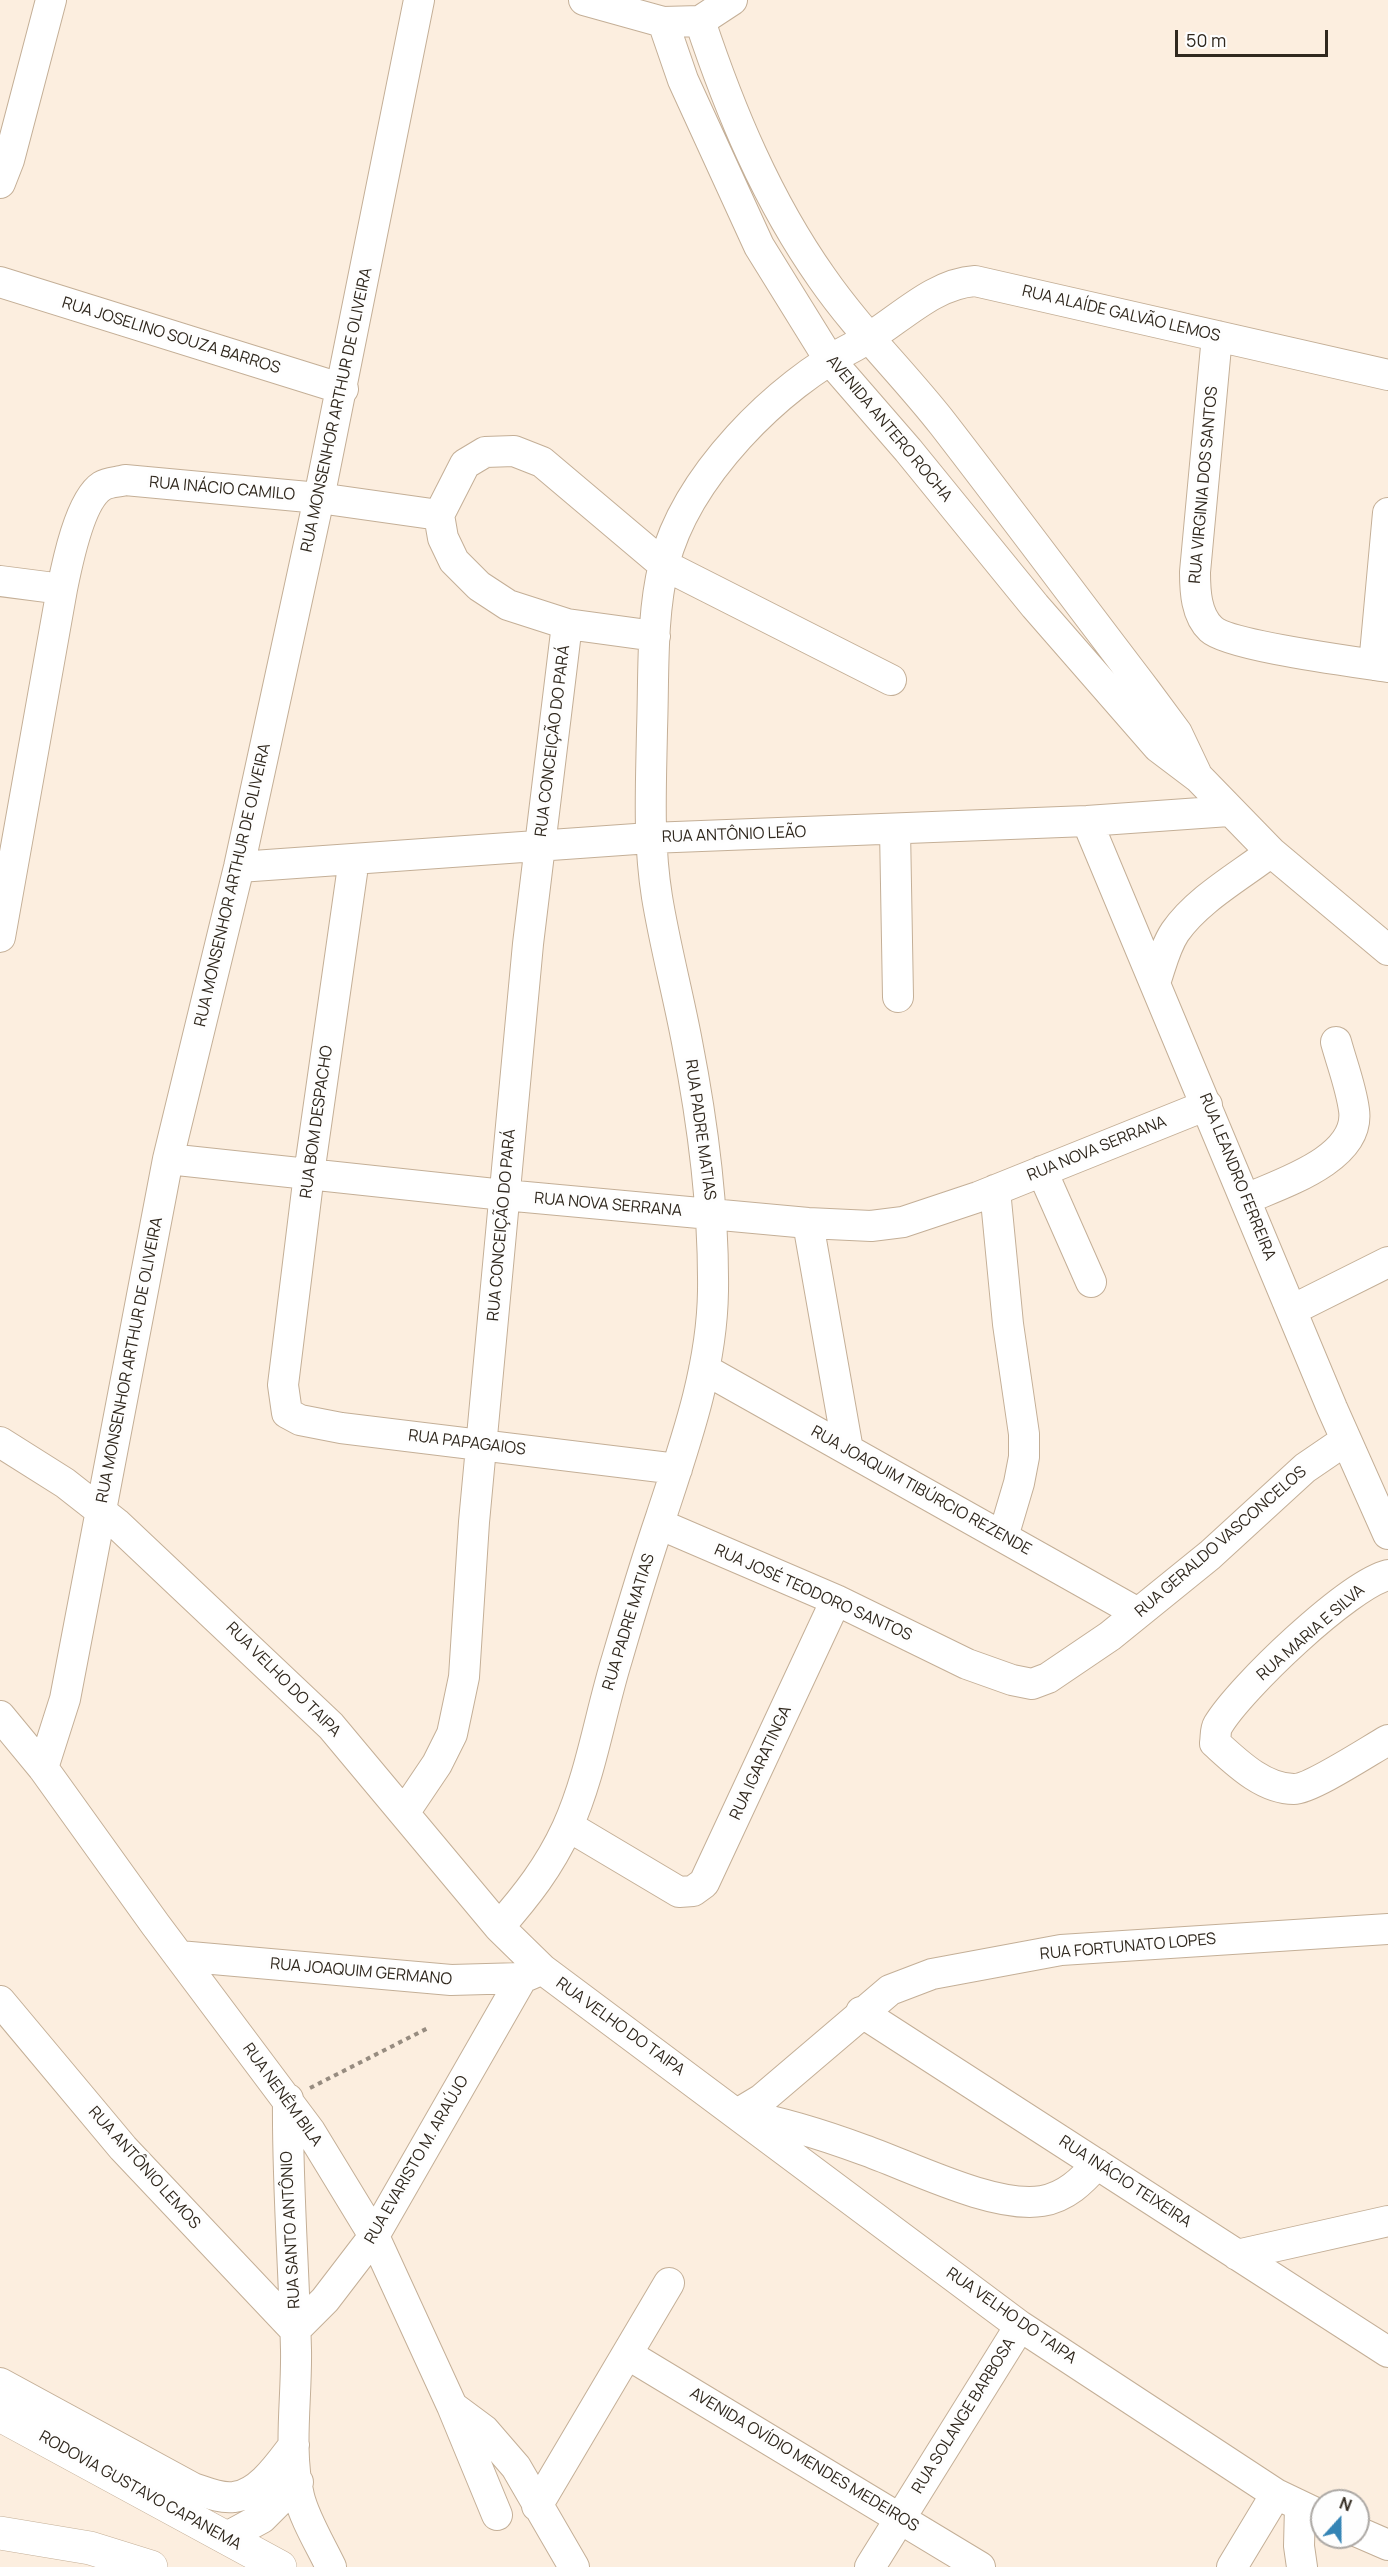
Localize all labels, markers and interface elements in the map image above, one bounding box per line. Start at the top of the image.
scale bar [1178,18,1331,56]
text: 50 m [1186,28,1226,52]
street label: RUA MONSENHOR ARTHUR DE OLIVEIRA [297,266,377,554]
street label: RUA ALAÍDE GALVÃO LEMOS [1020,282,1222,346]
street label: RUA JOSELINO SOUZA BARROS [60,294,282,378]
street label: AVENIDA ANTERO ROCHA [822,352,956,506]
street label: RUA VIRGINIA DOS SANTOS [1186,386,1222,584]
street label: RUA INÁCIO CAMILO [148,473,296,505]
street label: RUA CONCEIÇÃO DO PARÁ [532,644,574,838]
street label: RUA MONSENHOR ARTHUR DE OLIVEIRA [191,741,275,1029]
street label: RUA ANTÔNIO LEÃO [661,823,807,847]
street label: RUA BOM DESPACHO [297,1044,337,1200]
street label: RUA PADRE MATIAS [681,1058,719,1202]
street label: RUA LEANDRO FERREIRA [1195,1091,1279,1263]
street label: RUA NOVA SERRANA [1025,1112,1169,1186]
street label: RUA CONCEIÇÃO DO PARÁ [484,1128,520,1322]
street label: RUA NOVA SERRANA [533,1189,683,1221]
street label: RUA MONSENHOR ARTHUR DE OLIVEIRA [93,1216,167,1504]
street label: RUA JOAQUIM TIBÚRCIO REZENDE [807,1422,1035,1560]
street label: RUA PAPAGAIOS [407,1426,527,1460]
street label: RUA GERALDO VASCONCELOS [1131,1462,1311,1622]
street label: RUA JOSÉ TEODORO SANTOS [711,1541,915,1645]
street label: RUA PADRE MATIAS [599,1551,659,1693]
street label: RUA MARIA E SILVA [1253,1581,1369,1685]
street label: RUA VELHO DO TAIPA [222,1619,344,1741]
street label: RUA IGARATINGA [726,1703,796,1823]
street label: RUA FORTUNATO LOPES [1039,1930,1217,1964]
street label: RUA JOAQUIM GERMANO [269,1954,453,1990]
street label: RUA VELHO DO TAIPA [552,1974,688,2080]
street label: RUA NENÊM BILA [238,2040,326,2150]
street label: RUA EVARISTO M. ARAÚJO [361,2073,473,2247]
street label: RUA ANTÔNIO LEMOS [84,2103,204,2233]
street label: RUA INÁCIO TEIXEIRA [1055,2132,1195,2232]
street label: RUA SANTO ANTÔNIO [277,2151,305,2309]
street label: RUA VELHO DO TAIPA [942,2264,1080,2368]
street label: RUA SOLANGE BARBOSA [908,2335,1020,2497]
street label: AVENIDA OVÍDIO MENDES MEDEIROS [686,2384,922,2536]
street label: RODOVIA GUSTAVO CAPANEMA [35,2427,245,2555]
north arrow [1310,2489,1370,2549]
text: N [1336,2492,1355,2516]

